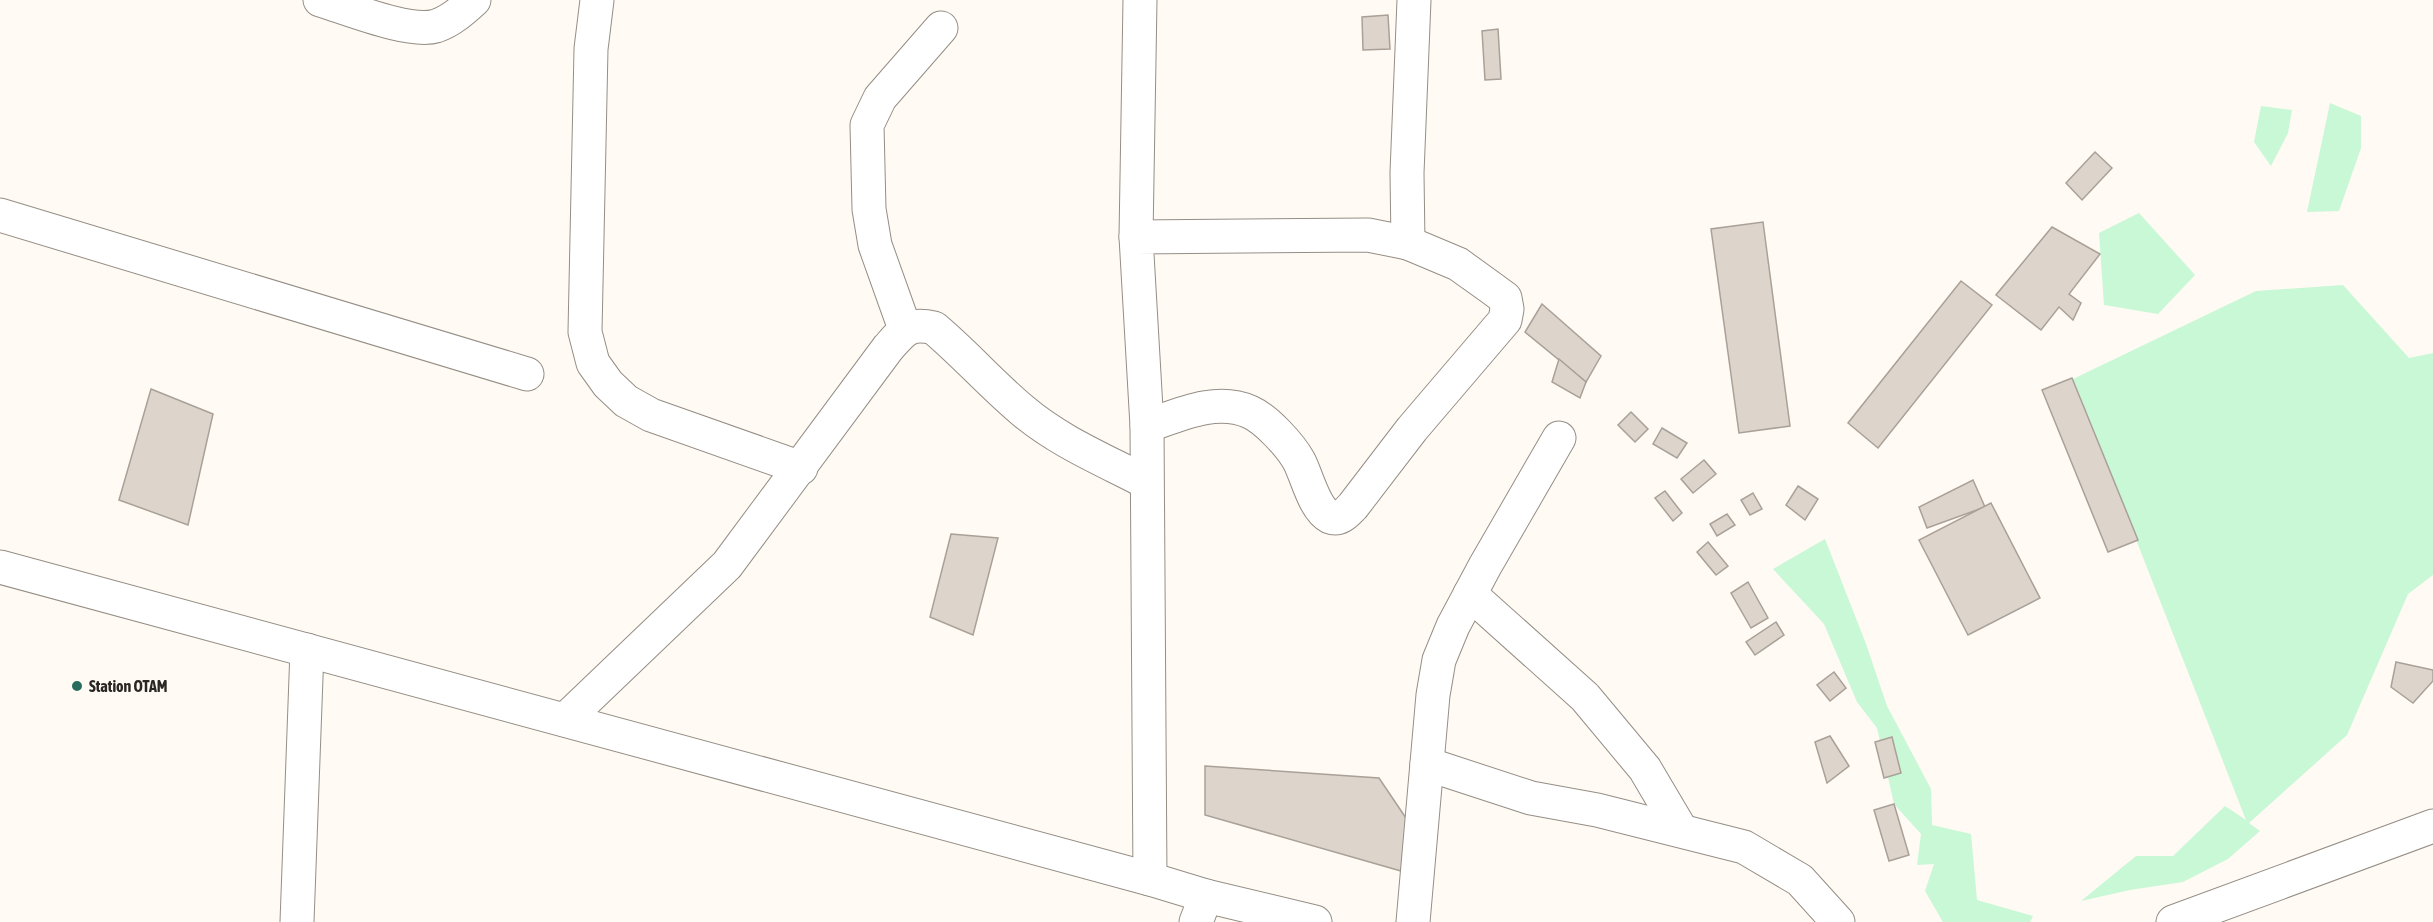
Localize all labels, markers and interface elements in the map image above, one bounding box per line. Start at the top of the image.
place label: Station OTAM [89,677,168,695]
marker: Station OTAM [70,679,84,693]

